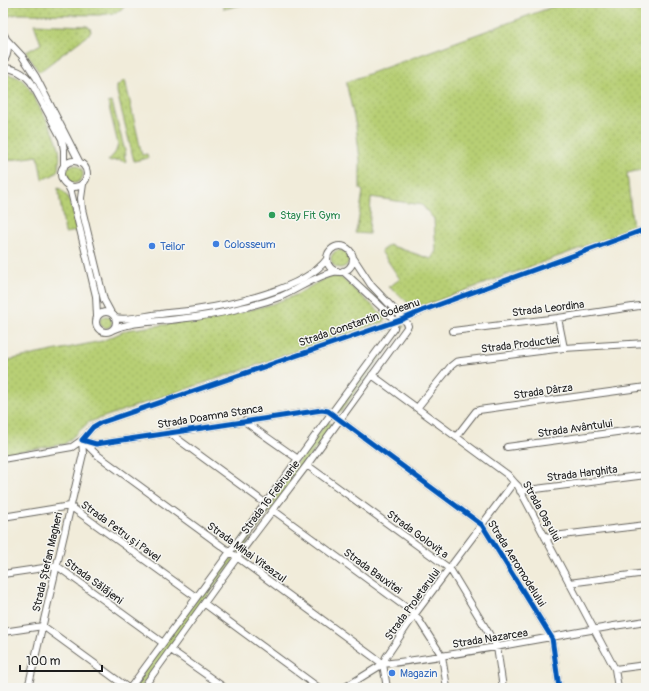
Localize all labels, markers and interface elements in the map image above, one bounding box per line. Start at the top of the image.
place label: Stay Fit Gym [280,209,340,222]
marker: Stay Fit Gym [267,210,277,220]
place label: Colosseum [224,238,276,251]
marker: Colosseum [211,239,221,249]
place label: Teilor [160,240,185,253]
marker: Teilor [147,241,157,251]
street label: Strada Constantin Godeanu [297,296,421,349]
street label: Strada Leordina [511,298,585,319]
street label: Strada Productiei [480,333,560,356]
street label: Strada Dârza [513,381,573,402]
street label: Strada Doamna Stanca [156,402,264,431]
street label: Strada Avântului [537,417,613,440]
street label: Strada 16 Februarie [238,457,303,537]
street label: Strada Harghita [546,463,618,484]
street label: Strada Oașului [520,479,564,544]
street label: Strada Petru și Pavel [78,498,163,565]
street label: Strada Golovița [384,508,451,561]
street label: Strada Ștefan Magheri [30,511,65,613]
street label: Strada Aeromodelului [485,518,548,609]
street label: Strada Mihai Viteazul [205,519,289,585]
street label: Strada Bauxitei [341,546,404,597]
street label: Strada Sălăjeni [62,556,125,607]
street label: Strada Proletarului [382,566,443,643]
street label: Strada Nazarcea [451,626,529,651]
scale bar [20,647,102,673]
text: 100 m [26,654,61,669]
place label: Magazin [400,667,438,680]
marker: Magazin [387,668,397,678]

